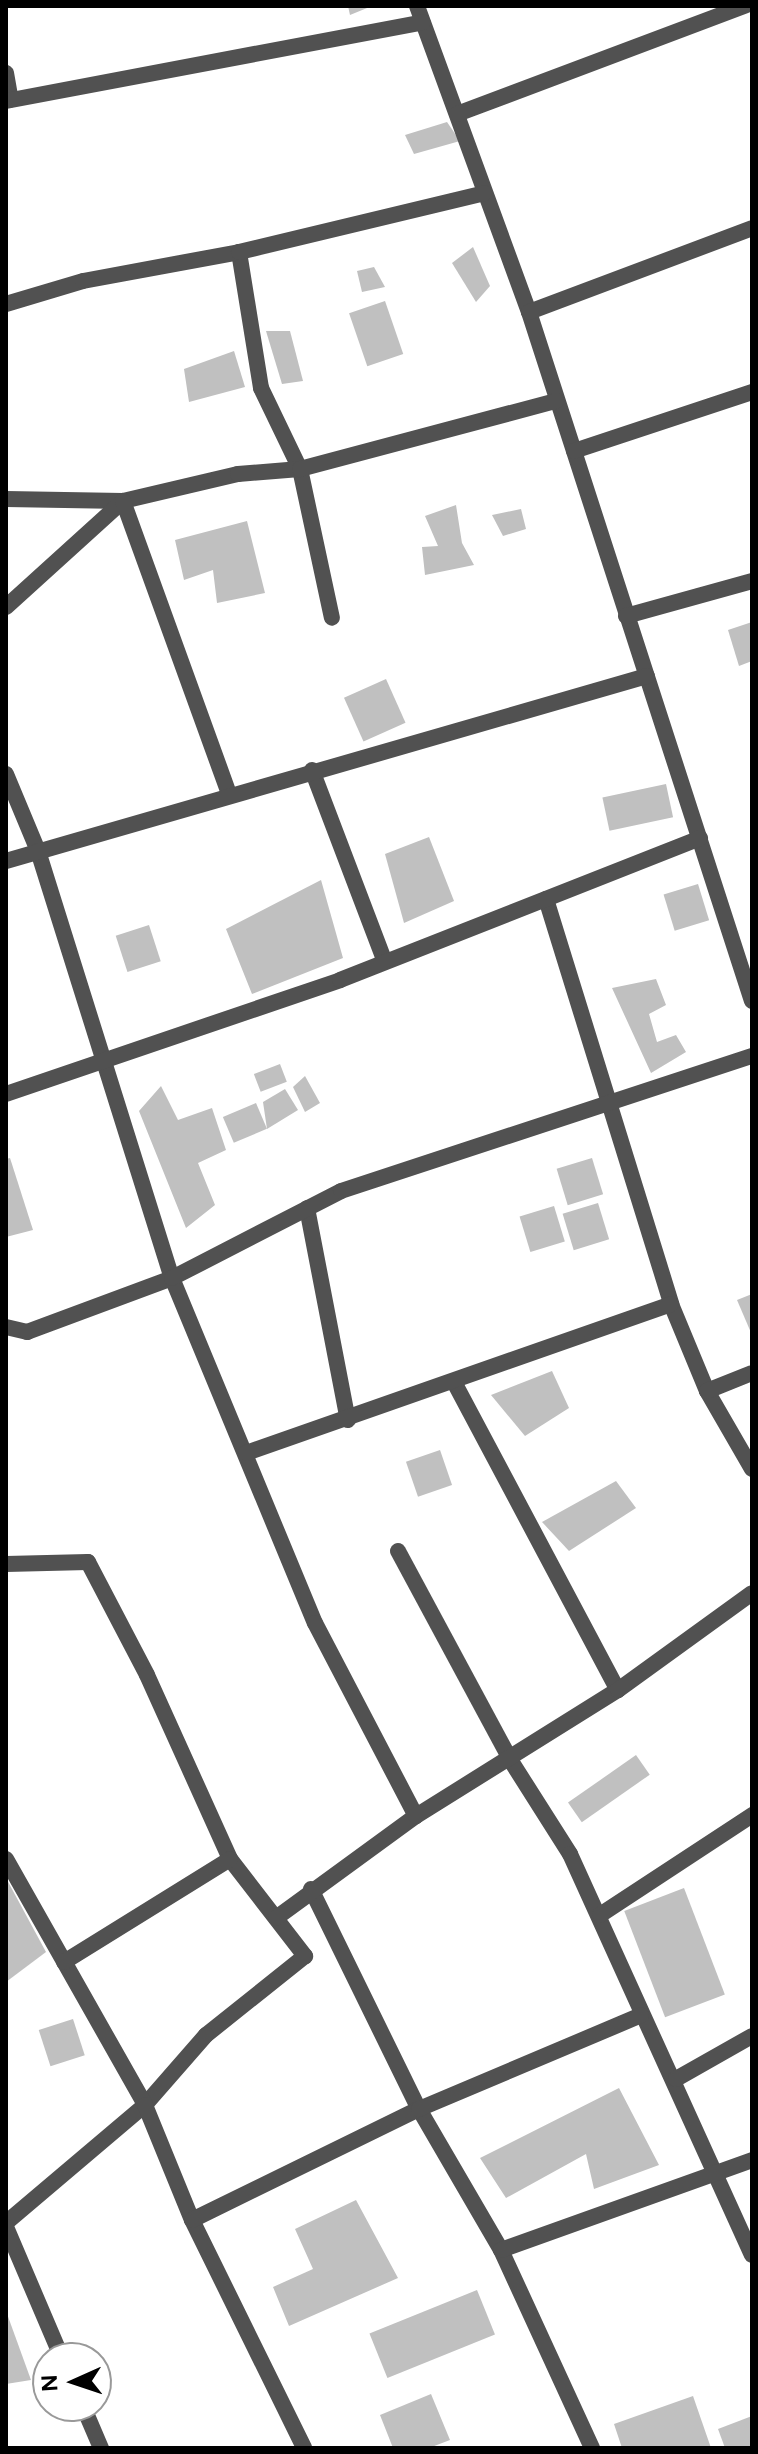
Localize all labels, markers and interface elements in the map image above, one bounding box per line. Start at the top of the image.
north arrow [32,2342,112,2422]
text: N [36,2374,63,2392]

